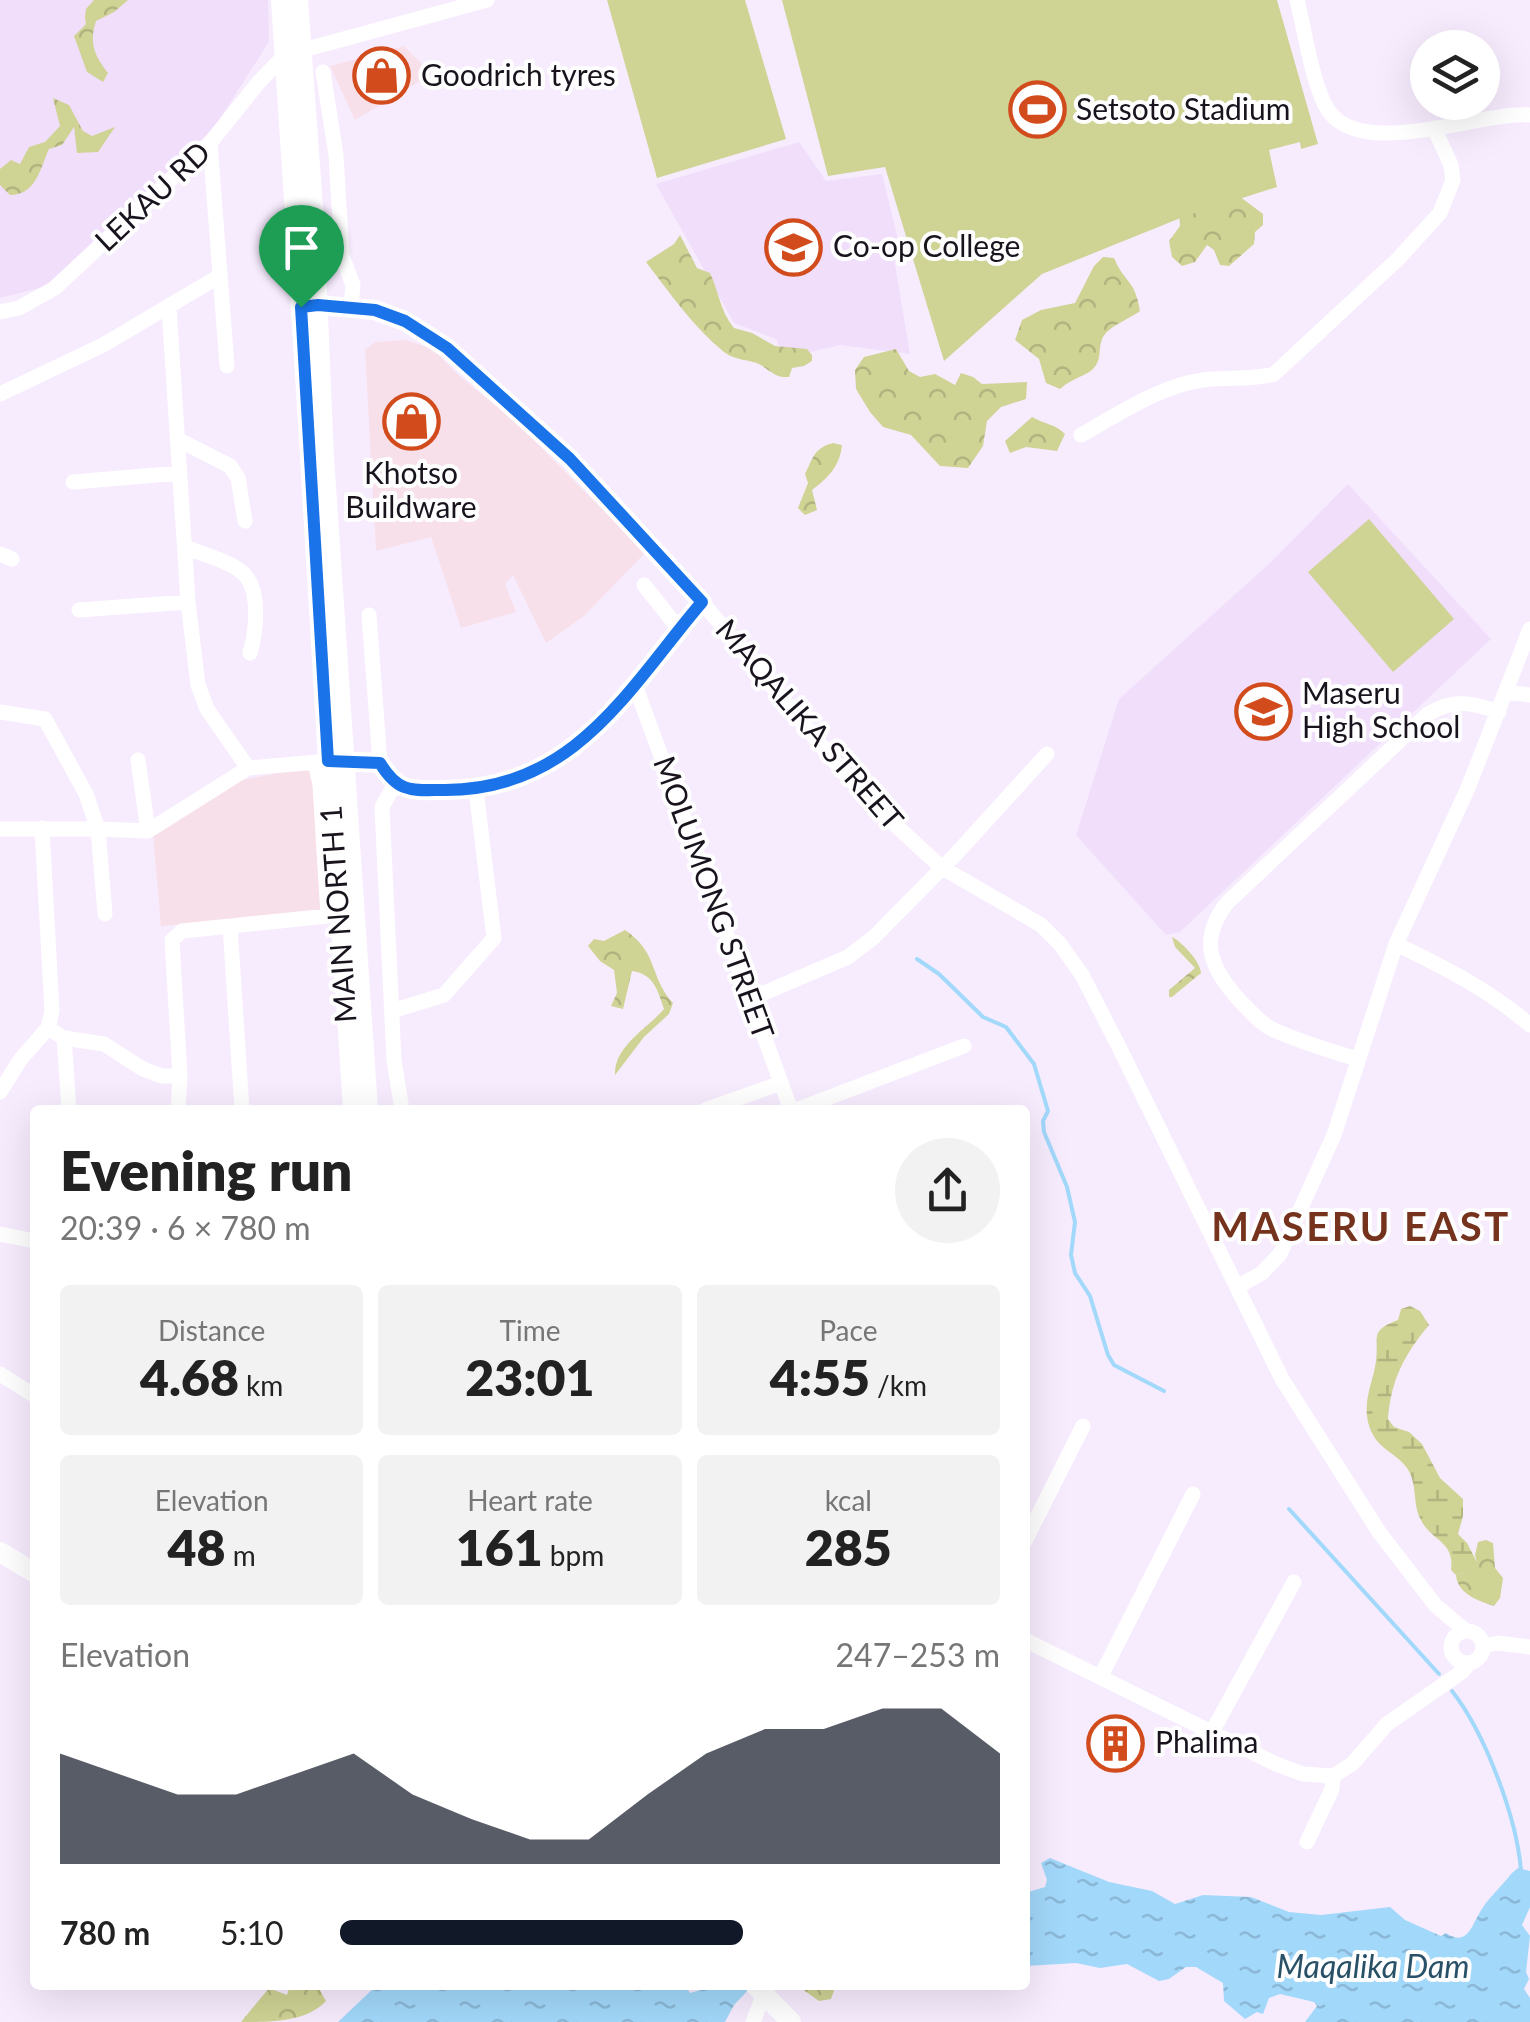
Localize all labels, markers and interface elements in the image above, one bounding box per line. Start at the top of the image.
map controls [1410,30,1500,120]
button: layers [1410,30,1500,120]
shop icon: Goodrich tyres [352,46,412,106]
place label: Goodrich tyres [421,56,616,92]
sports icon: Setsoto Stadium [1007,80,1067,140]
place label: Setsoto Stadium [1076,90,1290,126]
street label: LEKAU RD [87,133,216,258]
pin [259,205,344,308]
school or university icon: Co-op College [764,217,824,277]
icon: arrive [274,220,329,275]
place label: Co-op College [833,227,1020,263]
shop icon: Khotso Buildware [381,391,441,451]
place label: Khotso Buildware [345,454,477,524]
street label: MAQALIKA STREET [709,611,912,837]
place label: Maseru High School [1302,674,1460,744]
school or university icon: Maseru High School [1233,681,1293,741]
street label: MOLUMONG STREET [647,751,783,1044]
street label: MAIN NORTH 1 [311,804,363,1024]
text: Evening run [60,1137,352,1203]
button: share [895,1138,1000,1243]
district label: MASERU EAST [1211,1202,1511,1250]
text: 20:39 · 6 × 780 m [60,1208,311,1247]
text: Distance [158,1313,265,1347]
text: Time [500,1313,560,1347]
text: Pace [819,1313,877,1347]
text: 4.68 [140,1347,239,1407]
text: 23:01 [465,1347,595,1407]
text: 4:55 [770,1347,870,1407]
text: km [239,1368,283,1402]
text: /km [870,1368,927,1402]
text: Elevation [155,1483,269,1517]
text: Heart rate [467,1483,593,1517]
text: kcal [825,1483,872,1517]
text: 48 [168,1517,226,1577]
text: 161 [456,1517,543,1577]
text: 285 [805,1517,892,1577]
text: m [226,1538,256,1572]
text: bpm [543,1538,604,1572]
text: Elevation [60,1635,190,1674]
text: 247–253 m [836,1635,1000,1674]
building icon: Phalima [1086,1713,1146,1773]
place label: Phalima [1155,1723,1258,1759]
text: 780 m [60,1913,150,1952]
text: 5:10 [220,1913,284,1952]
water label: Maqalika Dam [1277,1946,1469,1985]

